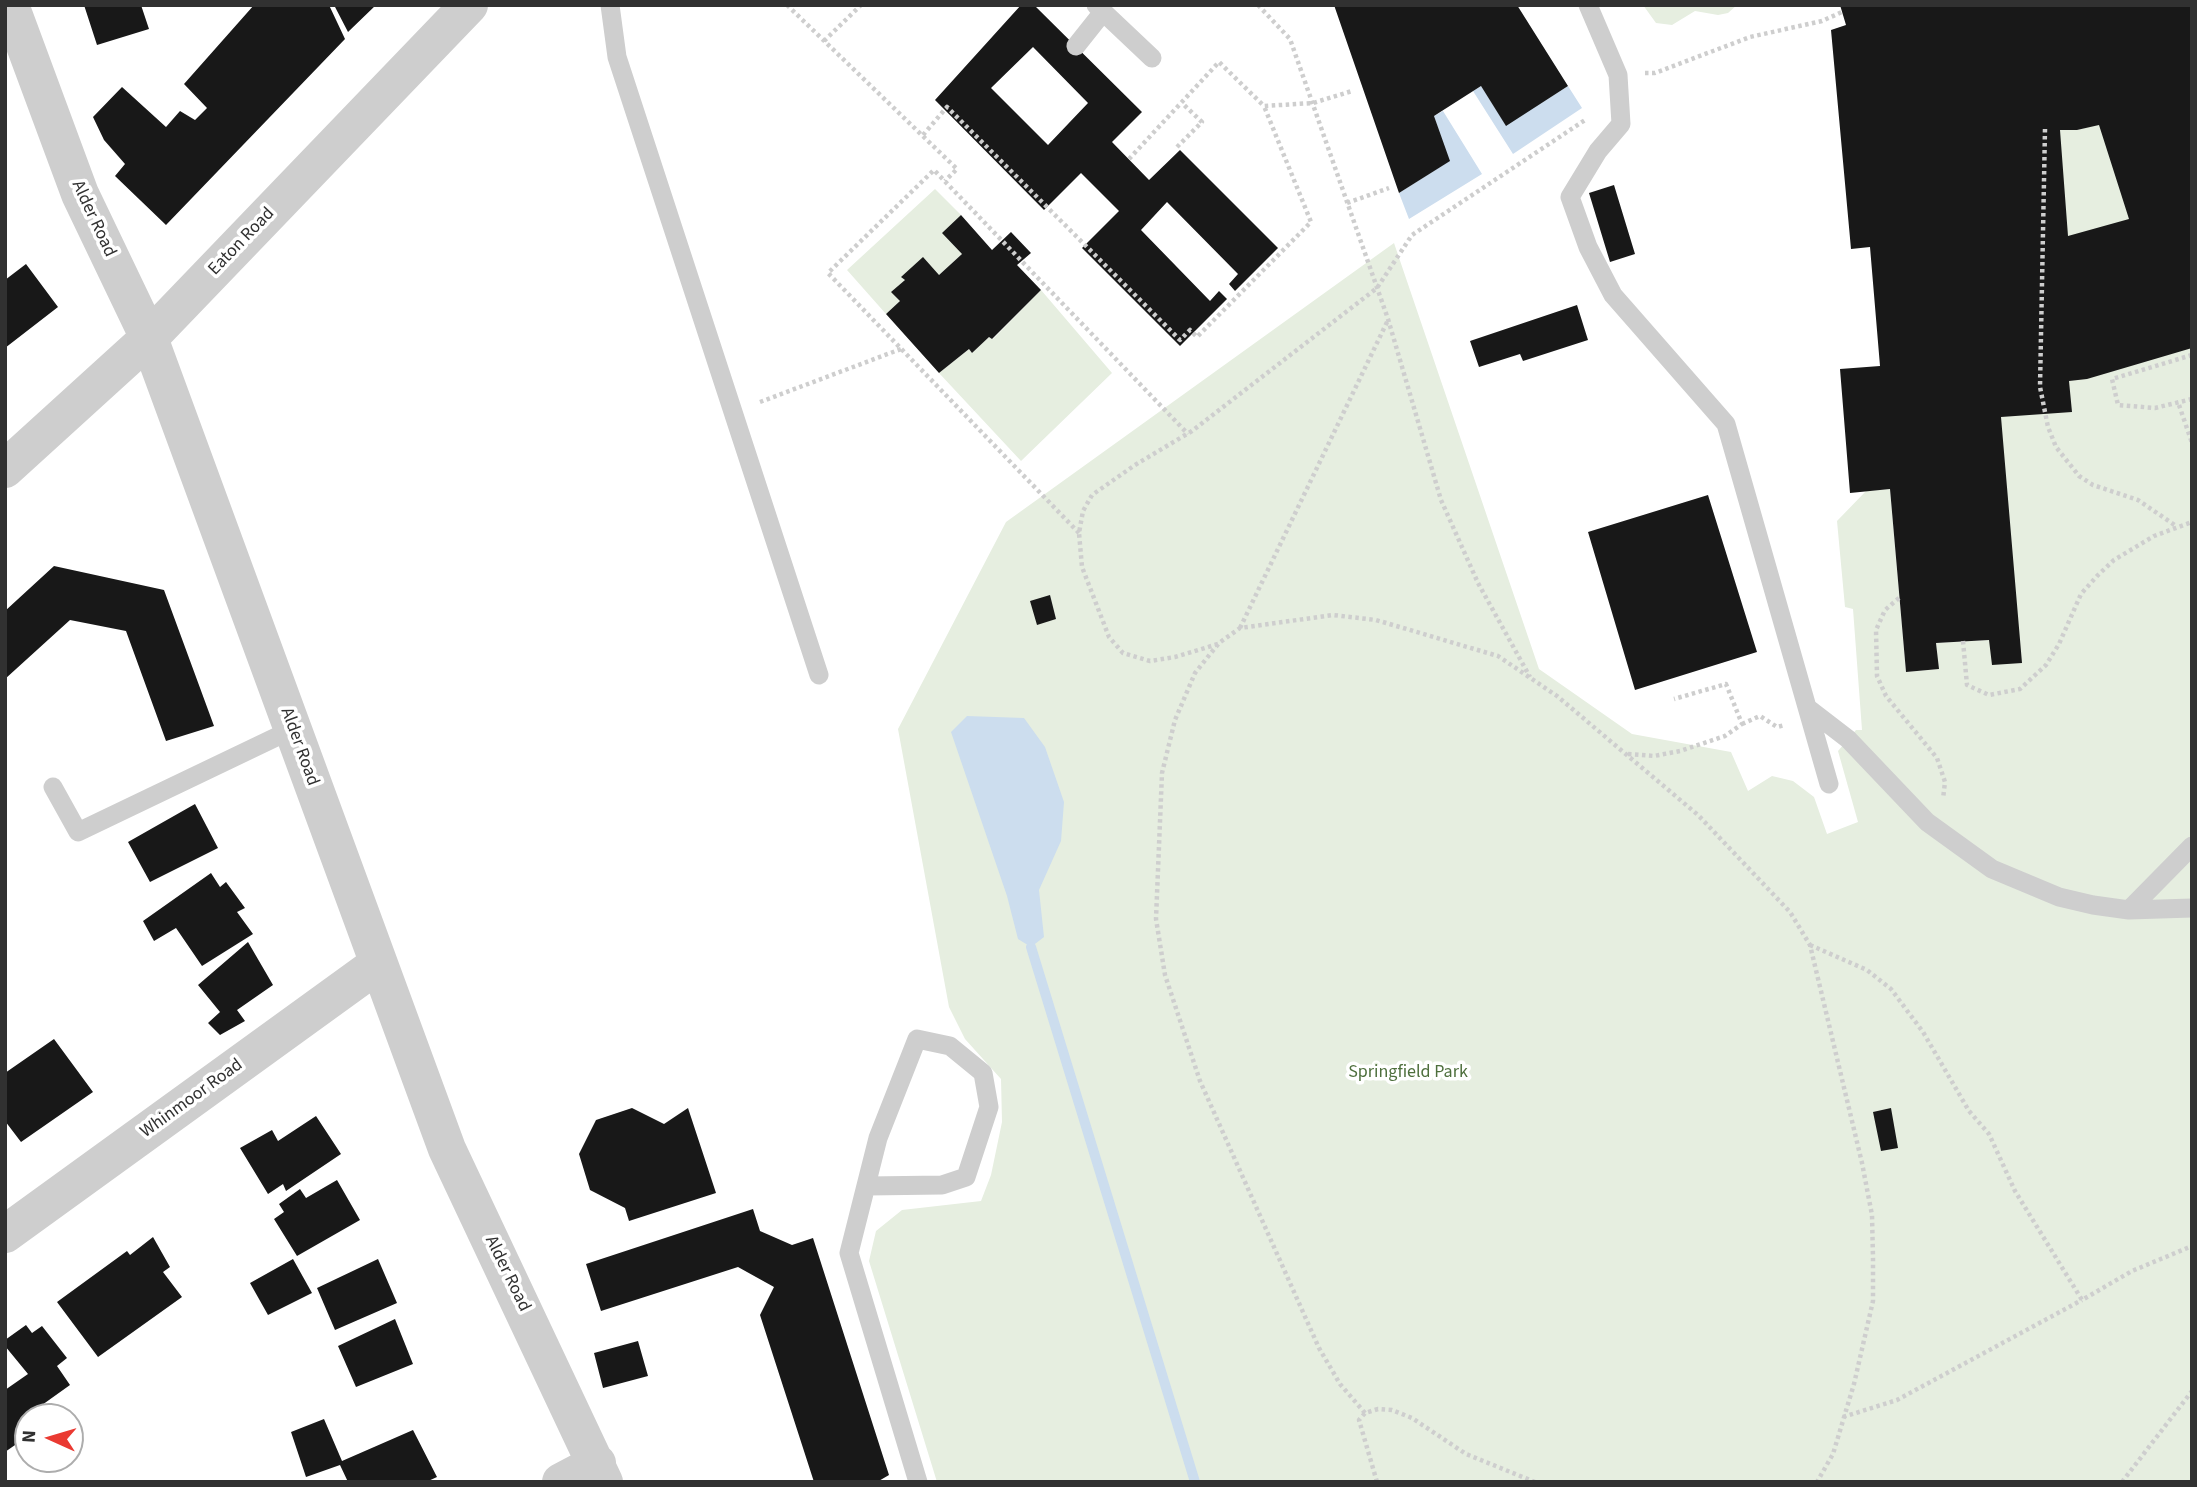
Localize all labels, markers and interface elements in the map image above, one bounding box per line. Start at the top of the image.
street label: Alder Road [66,177,120,261]
street label: Eaton Road [204,204,280,280]
street label: Alder Road [275,705,323,789]
street label: Whinmoor Road [137,1055,247,1143]
park label: Springfield Park [1348,1062,1468,1084]
street label: Alder Road [479,1233,535,1315]
north arrow [14,1403,84,1473]
text: N [16,1429,43,1444]

